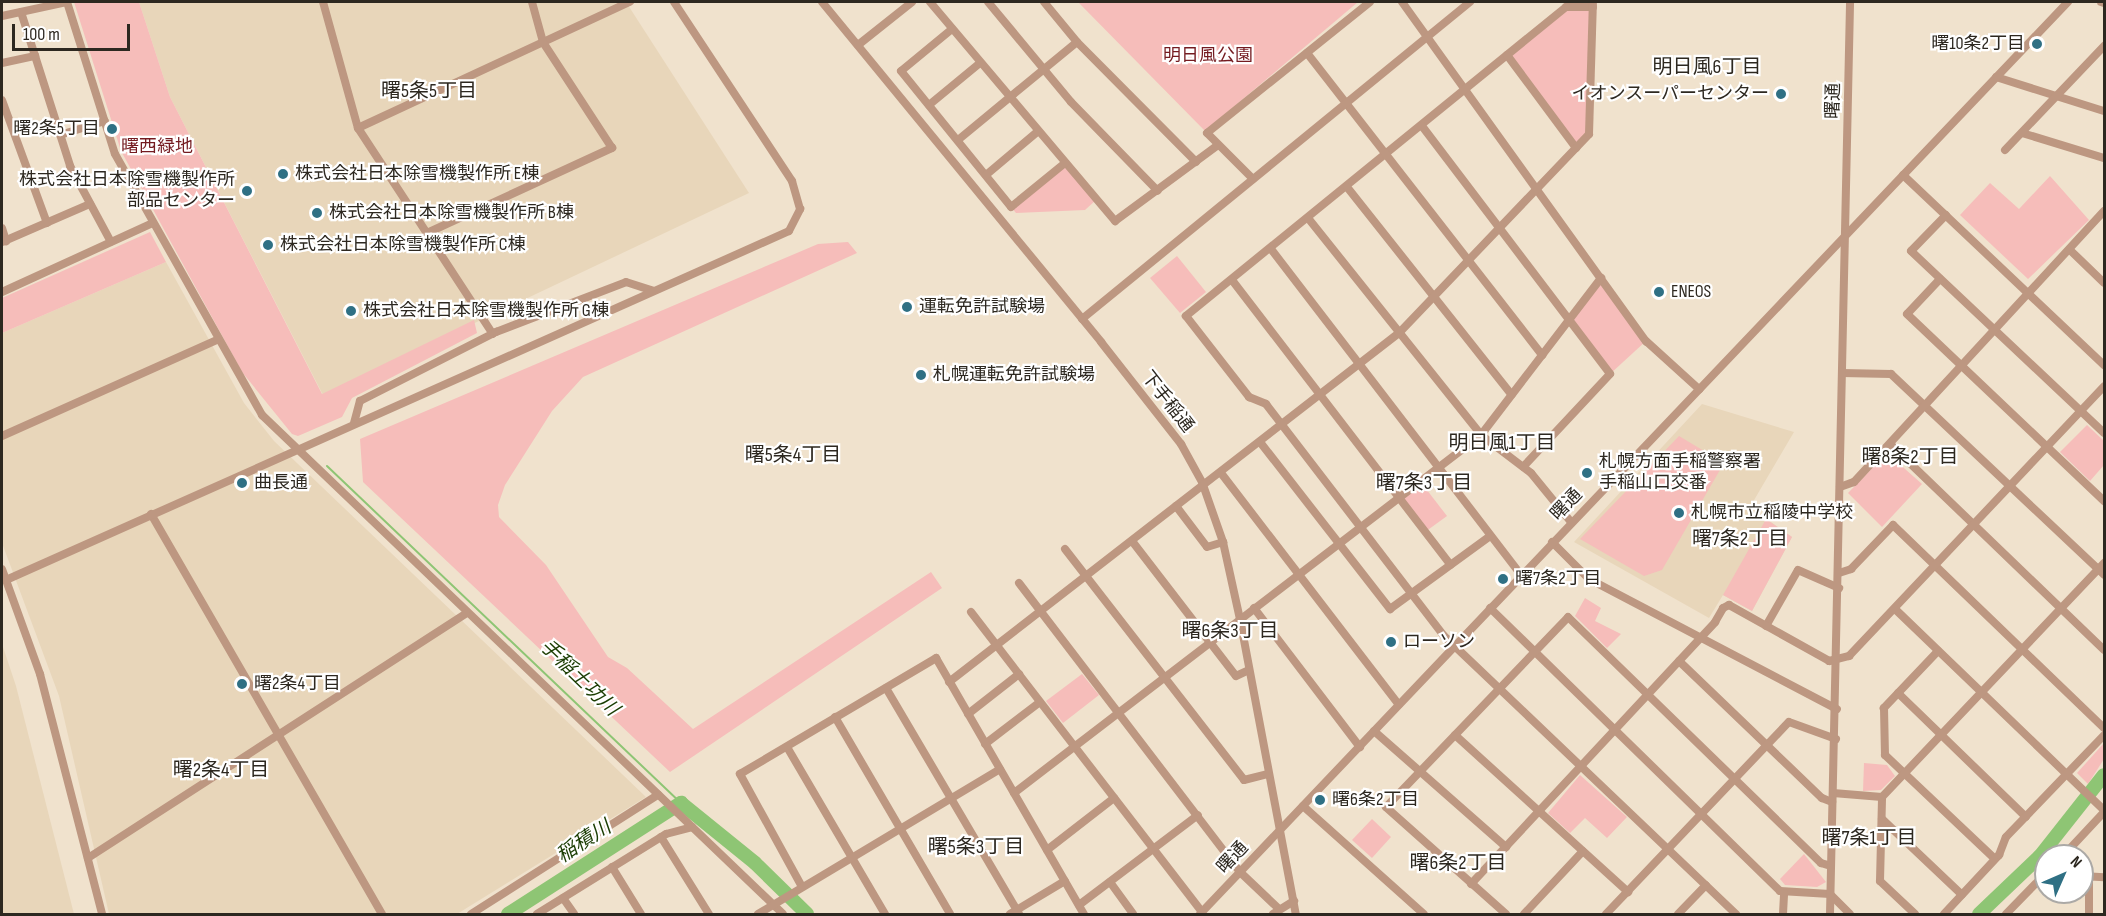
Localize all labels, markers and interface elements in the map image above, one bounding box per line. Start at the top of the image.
scale bar [15,12,134,50]
text: 100 m [23,24,60,45]
place label: 曙10条2丁目 [1931,33,2025,55]
marker: 曙10条2丁目 [2030,37,2044,51]
park label: 明日風公園 [1163,45,1253,67]
district label: 明日風6丁目 [1653,55,1761,79]
district label: 曙5条5丁目 [381,79,477,103]
place label: イオンスーパーセンター [1571,83,1769,105]
street label: 曙通 [1823,83,1845,119]
marker: イオンスーパーセンター [1774,87,1788,101]
place label: 曙2条5丁目 [13,118,100,140]
marker: 曙2条5丁目 [105,122,119,136]
park label: 曙西緑地 [121,136,193,158]
place label: 株式会社日本除雪機製作所 E棟 [295,163,539,185]
marker: 株式会社日本除雪機製作所 E棟 [276,167,290,181]
place label: 株式会社日本除雪機製作所 部品センター [19,170,235,213]
marker: 株式会社日本除雪機製作所 部品センター [240,184,254,198]
place label: 株式会社日本除雪機製作所 B棟 [329,202,574,224]
marker: 株式会社日本除雪機製作所 B棟 [310,206,324,220]
place label: 株式会社日本除雪機製作所 C棟 [280,234,526,256]
marker: 株式会社日本除雪機製作所 C棟 [261,238,275,252]
place label: ENEOS [1671,281,1711,303]
marker: ENEOS [1652,285,1666,299]
place label: 運転免許試験場 [919,296,1045,318]
place label: 株式会社日本除雪機製作所 G棟 [363,300,609,322]
marker: 運転免許試験場 [900,300,914,314]
marker: 株式会社日本除雪機製作所 G棟 [344,304,358,318]
place label: 札幌運転免許試験場 [933,364,1095,386]
street label: 下手稲通 [1136,367,1198,437]
marker: 札幌運転免許試験場 [914,368,928,382]
district label: 明日風1丁目 [1449,431,1555,455]
district label: 曙5条4丁目 [745,443,841,467]
district label: 曙8条2丁目 [1862,445,1958,469]
place label: 札幌方面手稲警察署 手稲山口交番 [1599,452,1761,494]
marker: 札幌方面手稲警察署 手稲山口交番 [1580,466,1594,480]
district label: 曙7条3丁目 [1376,471,1472,495]
place label: 曲長通 [254,472,308,494]
marker: 曲長通 [235,476,249,490]
street label: 曙通 [1547,485,1587,525]
place label: 札幌市立稲陵中学校 [1691,502,1853,524]
marker: 札幌市立稲陵中学校 [1672,506,1686,520]
district label: 曙7条2丁目 [1692,527,1788,551]
place label: 曙7条2丁目 [1515,568,1602,590]
marker: 曙7条2丁目 [1496,572,1510,586]
district label: 曙6条3丁目 [1181,619,1279,643]
place label: ローソン [1403,631,1475,653]
water label: 手稲土功川 [535,635,623,721]
marker: ローソン [1384,635,1398,649]
place label: 曙2条4丁目 [254,673,341,695]
marker: 曙2条4丁目 [235,677,249,691]
district label: 曙2条4丁目 [173,758,269,782]
place label: 曙6条2丁目 [1332,789,1419,811]
marker: 曙6条2丁目 [1313,793,1327,807]
water label: 稲積川 [552,816,616,868]
district label: 曙7条1丁目 [1822,826,1916,850]
district label: 曙5条3丁目 [928,835,1024,859]
street label: 曙通 [1213,837,1253,879]
north arrow [2034,844,2094,904]
district label: 曙6条2丁目 [1410,851,1506,875]
text: N [2066,853,2085,872]

